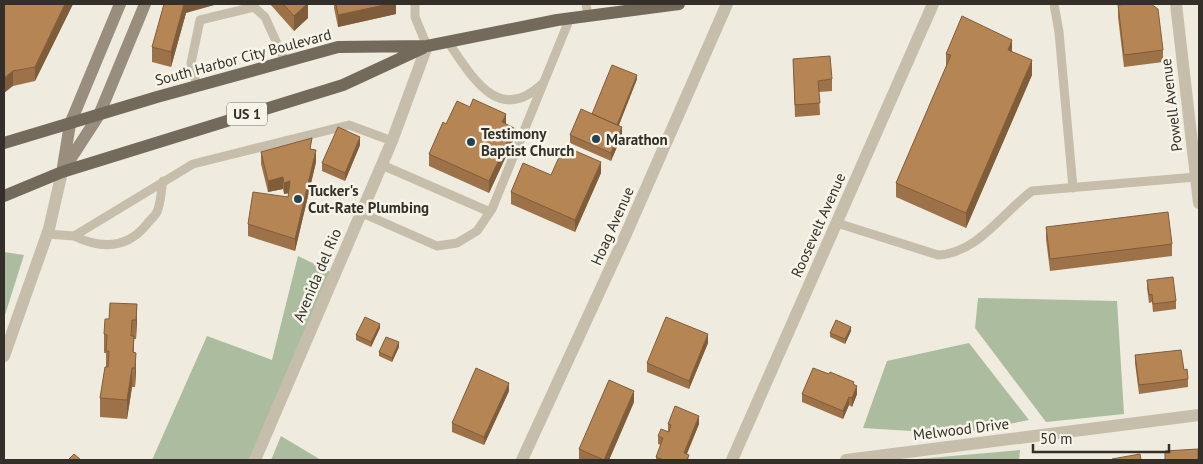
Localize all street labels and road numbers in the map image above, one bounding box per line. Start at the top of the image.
street label: South Harbor City Boulevard [153,24,333,90]
street label: Powell Avenue [1156,58,1186,152]
road number: US 1 [227,102,267,126]
street label: Roosevelt Avenue [786,170,850,280]
street label: Hoag Avenue [586,184,638,268]
street label: Avenida del Rio [289,225,345,325]
street label: Melwood Drive [912,414,1010,444]

